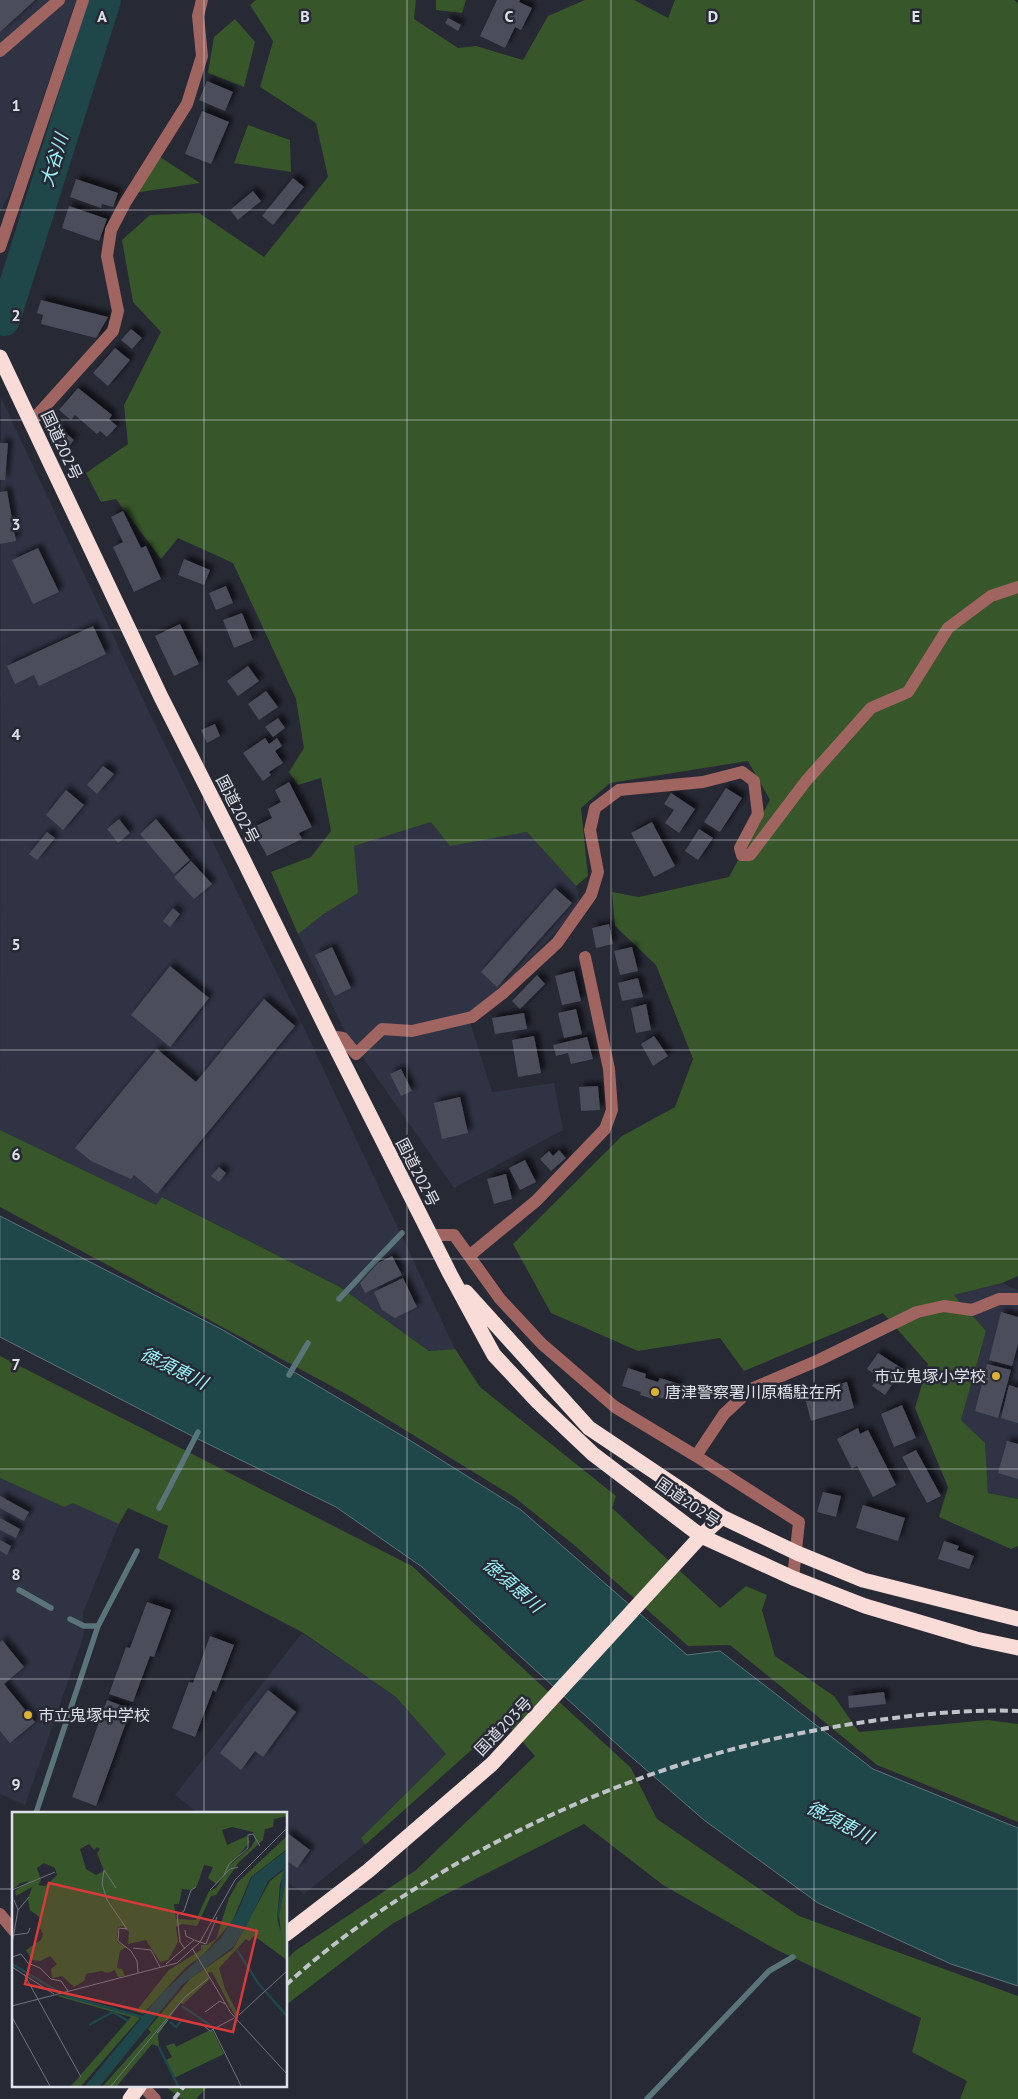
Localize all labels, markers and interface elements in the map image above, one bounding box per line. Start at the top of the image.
text: A [97,6,107,26]
text: B [300,6,310,26]
text: C [505,6,514,26]
text: D [708,6,718,26]
text: E [912,6,920,26]
text: 1 [11,95,21,115]
water label: 大谷川 [35,129,73,189]
text: 2 [11,305,21,325]
street label: 国道202号 [37,407,87,483]
text: 3 [11,514,21,534]
text: 4 [11,724,21,744]
street label: 国道202号 [212,771,264,847]
text: 5 [11,934,21,954]
street label: 国道202号 [392,1134,444,1210]
text: 6 [11,1144,21,1164]
water label: 徳須恵川 [137,1342,213,1395]
text: 7 [11,1354,21,1374]
place label: 市立鬼塚小学校 [874,1366,986,1386]
marker: 市立鬼塚小学校 [990,1370,1002,1382]
place label: 唐津警察署川原橋駐在所 [665,1382,841,1402]
marker: 唐津警察署川原橋駐在所 [649,1386,661,1398]
street label: 国道202号 [652,1473,724,1531]
water label: 徳須恵川 [478,1553,549,1619]
text: 8 [11,1564,21,1584]
street label: 国道203号 [470,1692,536,1760]
place label: 市立鬼塚中学校 [38,1705,150,1725]
marker: 市立鬼塚中学校 [22,1709,34,1721]
text: 9 [11,1774,21,1794]
water label: 徳須恵川 [803,1795,879,1849]
inset map [12,1812,288,2086]

